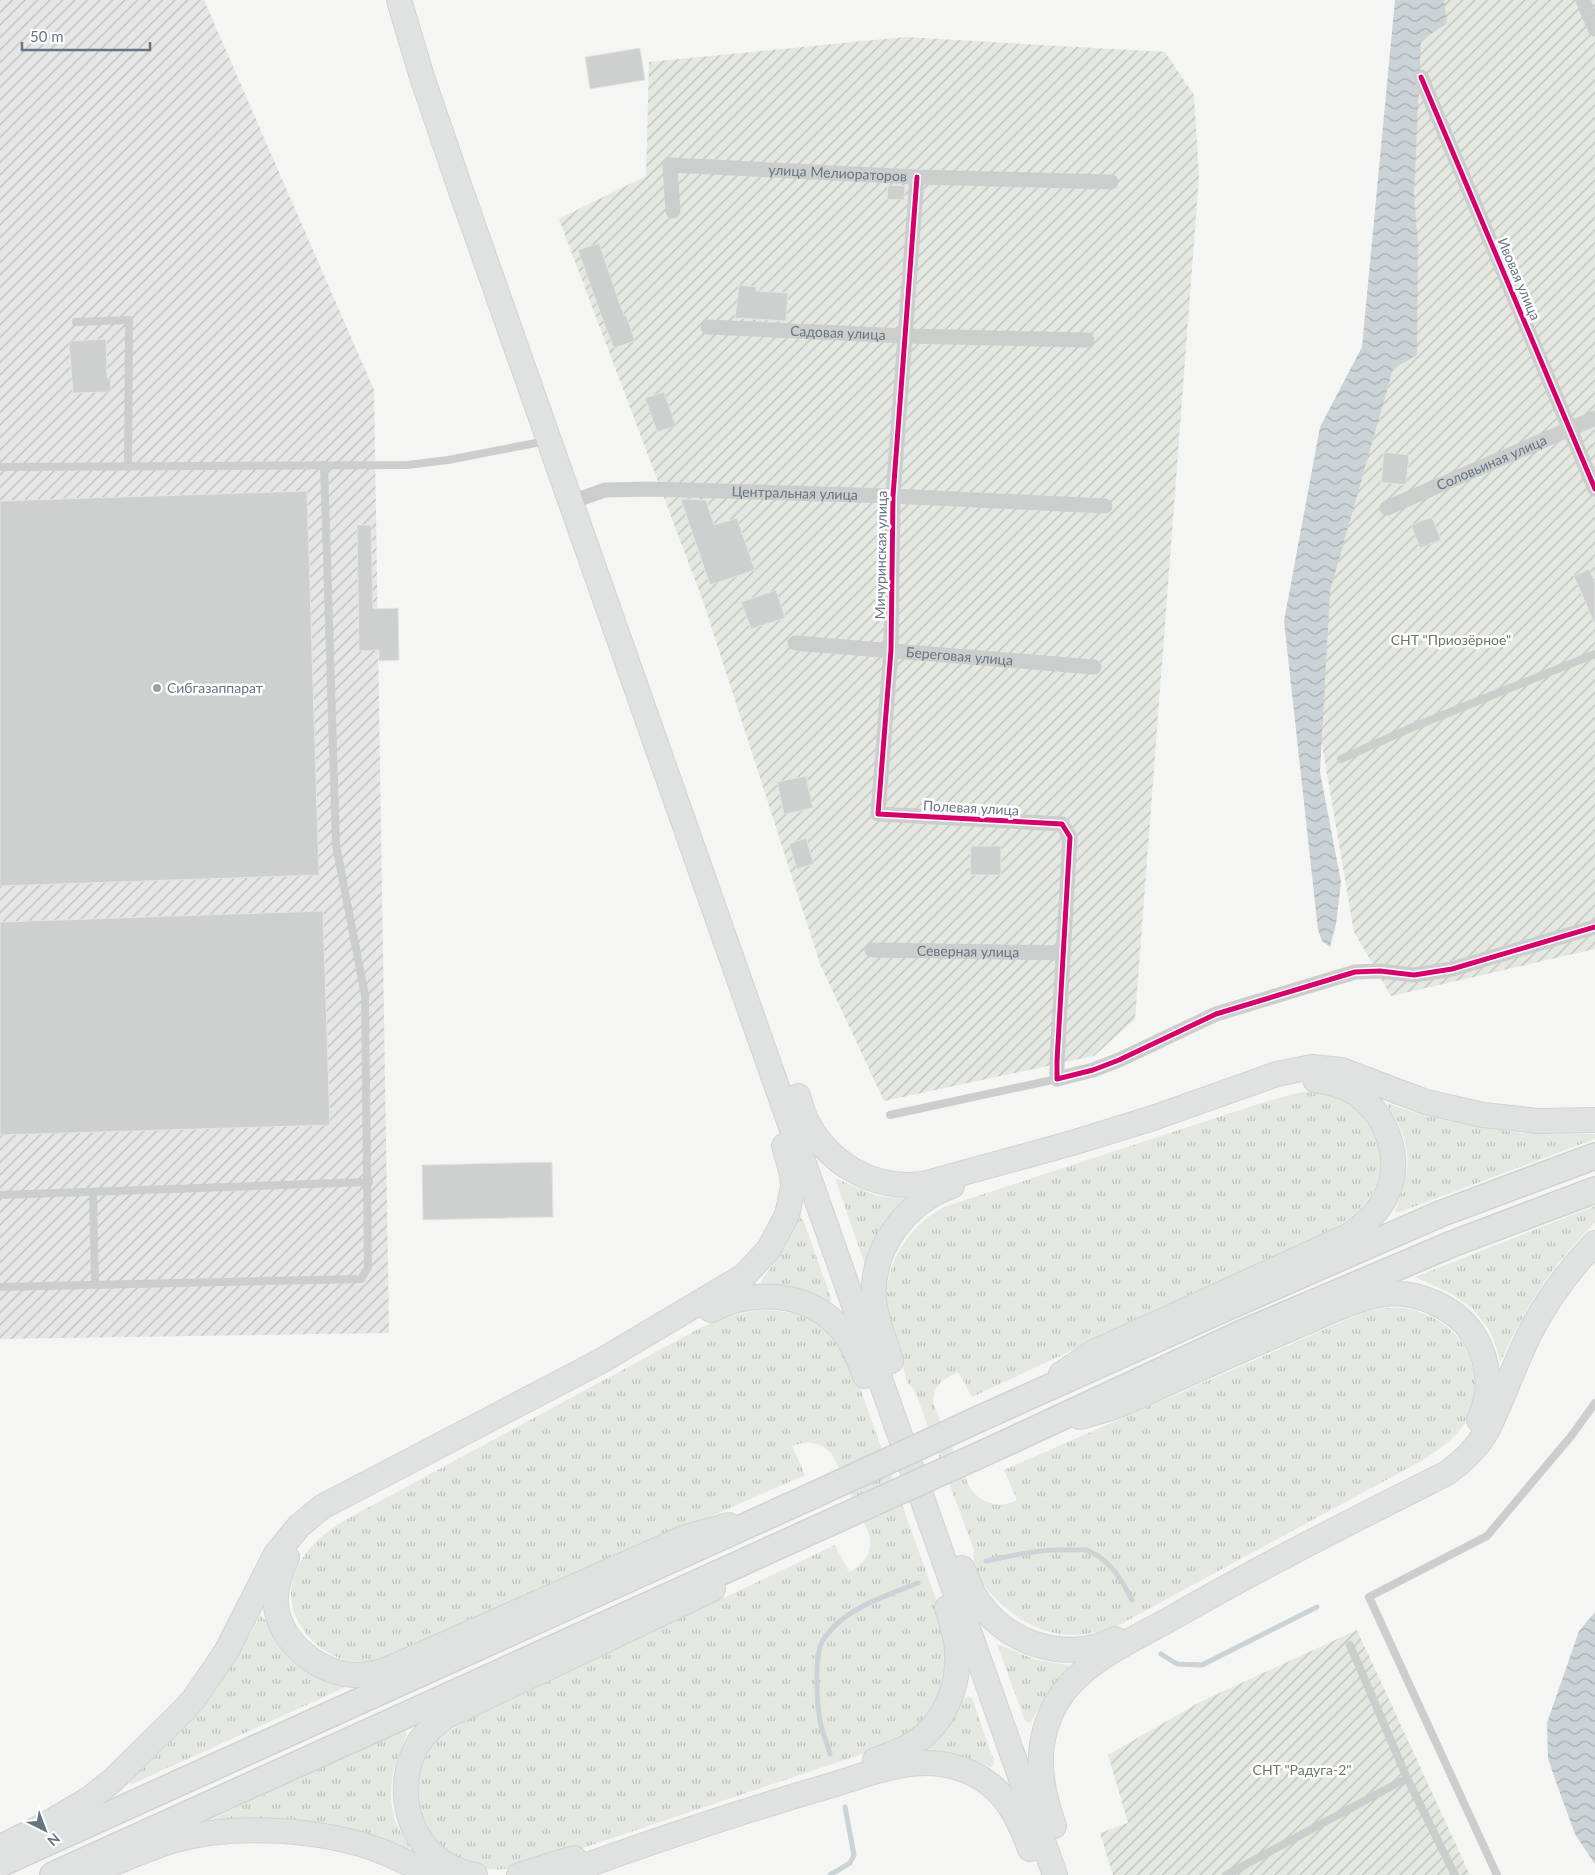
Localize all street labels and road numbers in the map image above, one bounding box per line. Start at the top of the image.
street label: улица Мелиораторов [768,161,907,184]
street label: Ивовая улица [1494,235,1545,323]
street label: Садовая улица [790,322,886,343]
street label: Соловьиная улица [1434,431,1549,494]
street label: Центральная улица [732,482,858,503]
street label: Мичуринская улица [871,490,890,620]
street label: Береговая улица [905,643,1014,668]
street label: Полевая улица [923,796,1019,819]
street label: Северная улица [917,942,1019,960]

